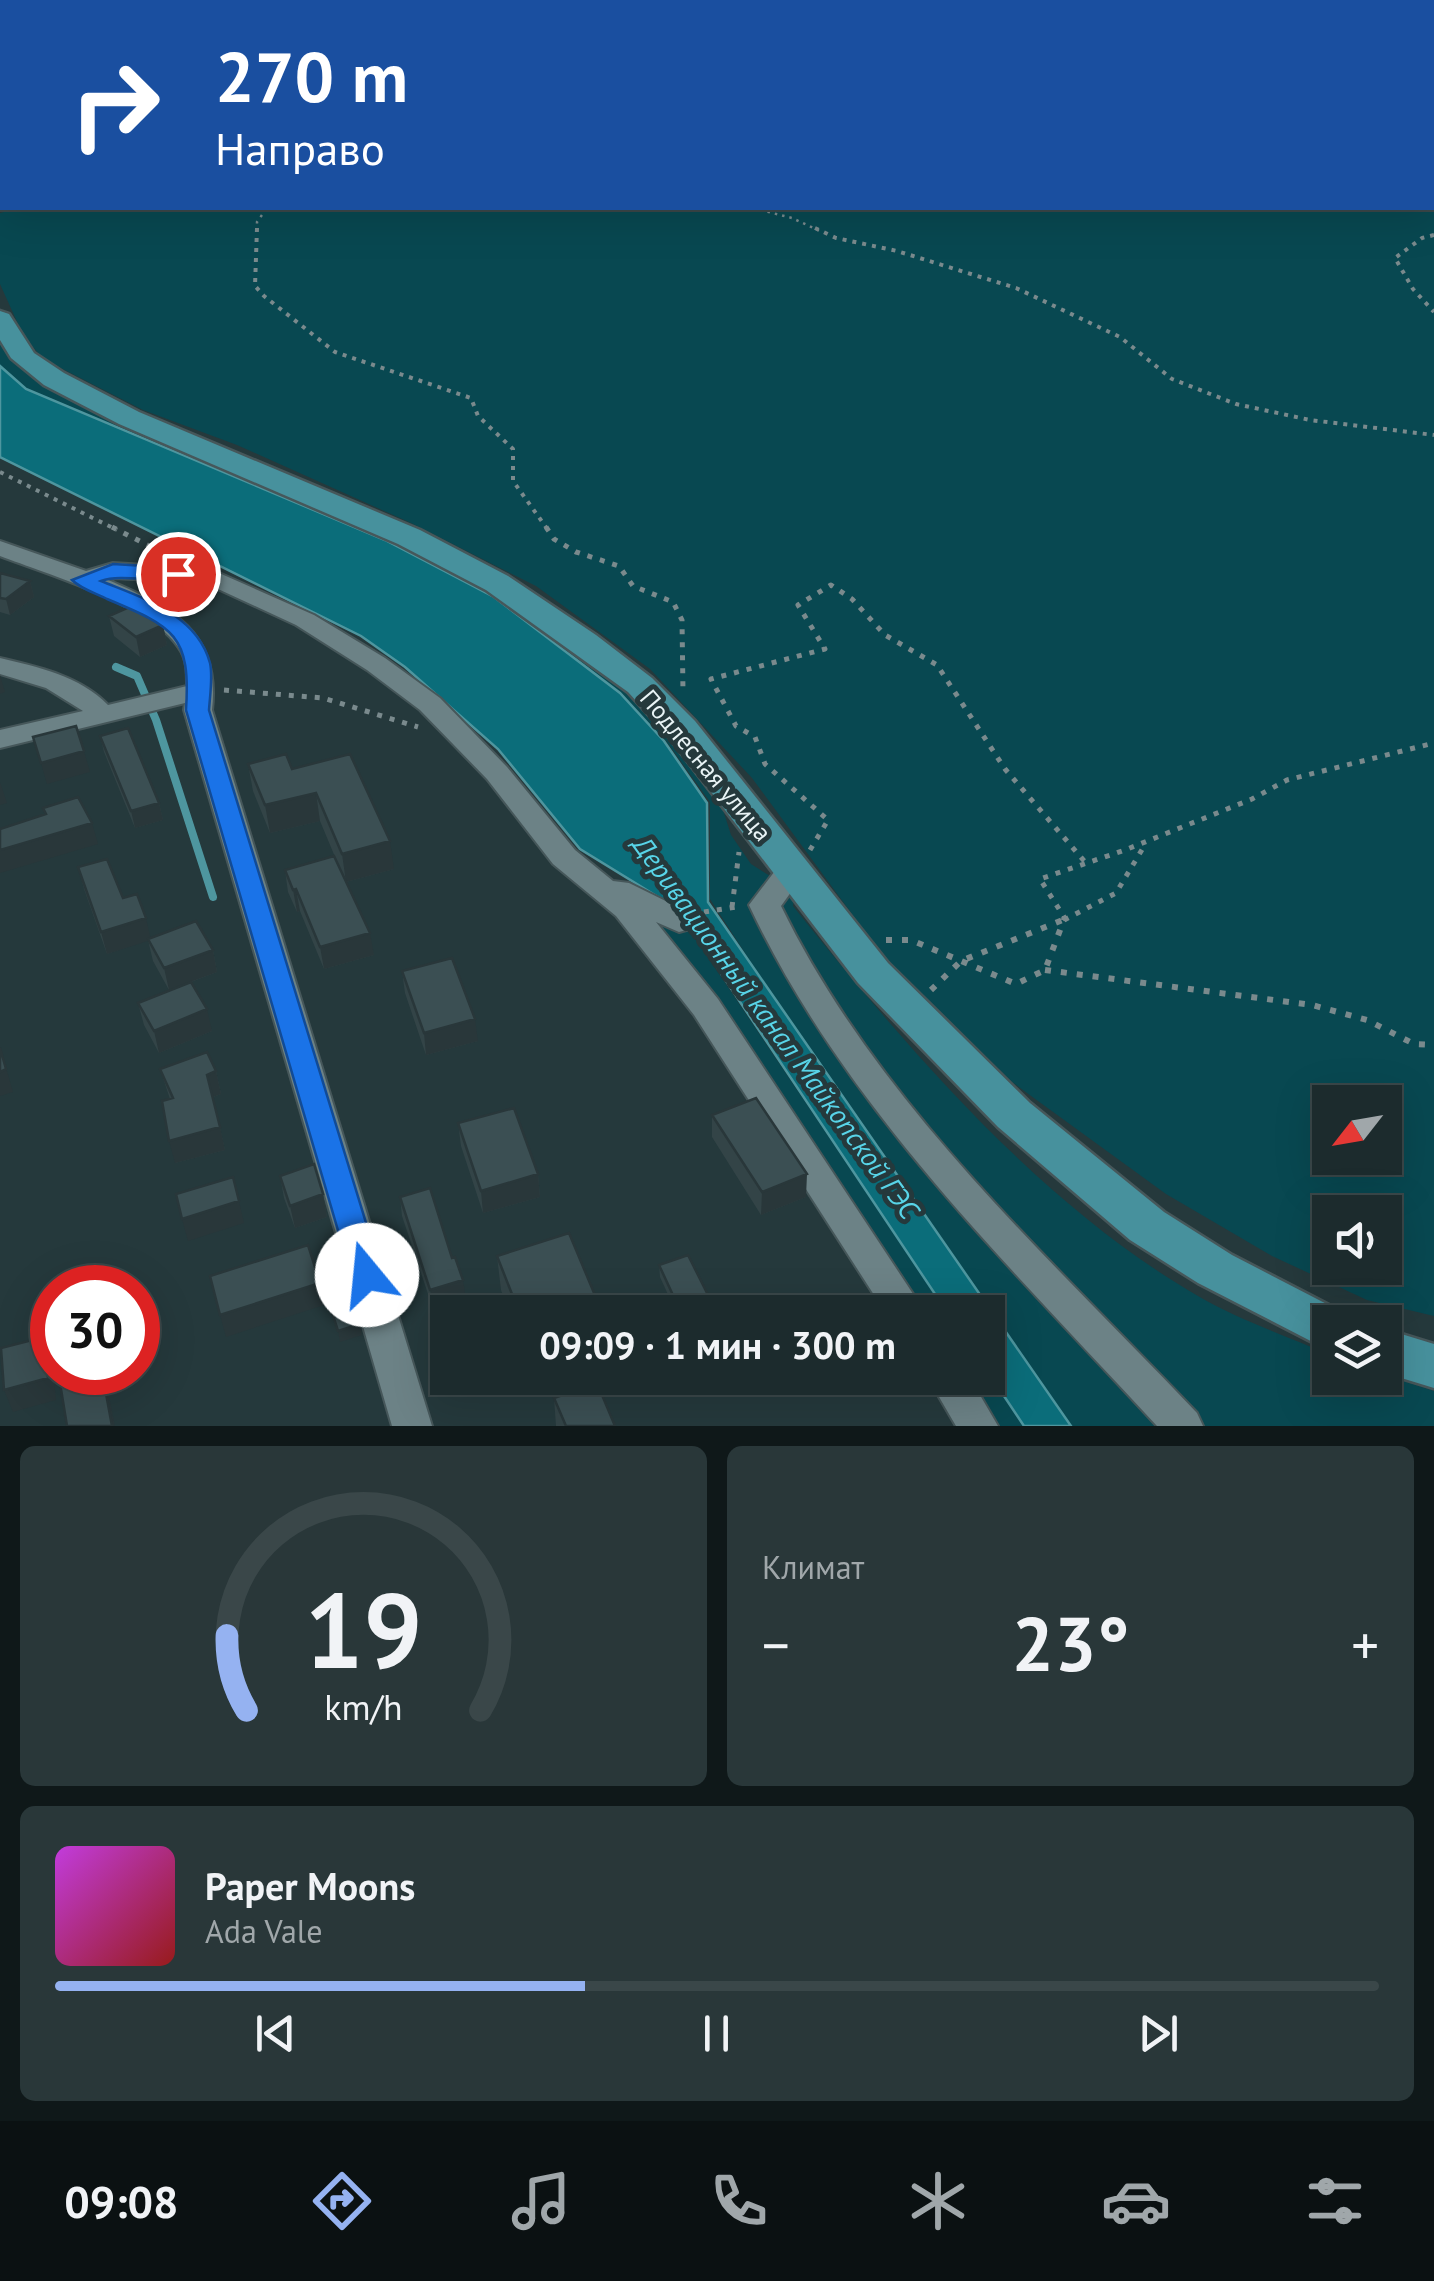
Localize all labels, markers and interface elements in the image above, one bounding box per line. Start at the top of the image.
text: 270 m [215,31,408,121]
icon: right [50,40,180,170]
text: Направо [215,119,385,177]
pin [136,532,221,617]
icon: arrive [151,547,206,602]
street label: Подлесная улица [633,683,779,847]
water label: Деривационный канал Майкопской ГЭС [624,826,929,1227]
north arrow [1312,1085,1402,1175]
map controls [1312,1085,1402,1395]
button: sound [1312,1195,1402,1285]
position arrow [315,1223,419,1327]
speed limit sign: 30 [30,1265,160,1395]
button: layers [1312,1305,1402,1395]
text: 09:09 · 1 мин · 300 m [539,1320,896,1369]
text: Климат [762,1546,864,1588]
text: 19 [305,1562,422,1697]
text: 23° [1012,1595,1129,1692]
text: − [762,1609,790,1680]
text: + [1351,1609,1379,1680]
text: km/h [324,1684,403,1730]
text: Paper Moons [205,1861,415,1910]
text: Ada Vale [205,1910,322,1952]
icon: previous [248,2006,303,2061]
icon: pause [689,2006,744,2061]
icon: next [1131,2006,1186,2061]
icon: directions [307,2166,377,2236]
icon: music [506,2166,576,2236]
icon: phone [704,2166,774,2236]
icon: climate [903,2166,973,2236]
icon: car [1101,2166,1171,2236]
icon: filters [1300,2166,1370,2236]
text: 09:08 [64,2172,178,2230]

